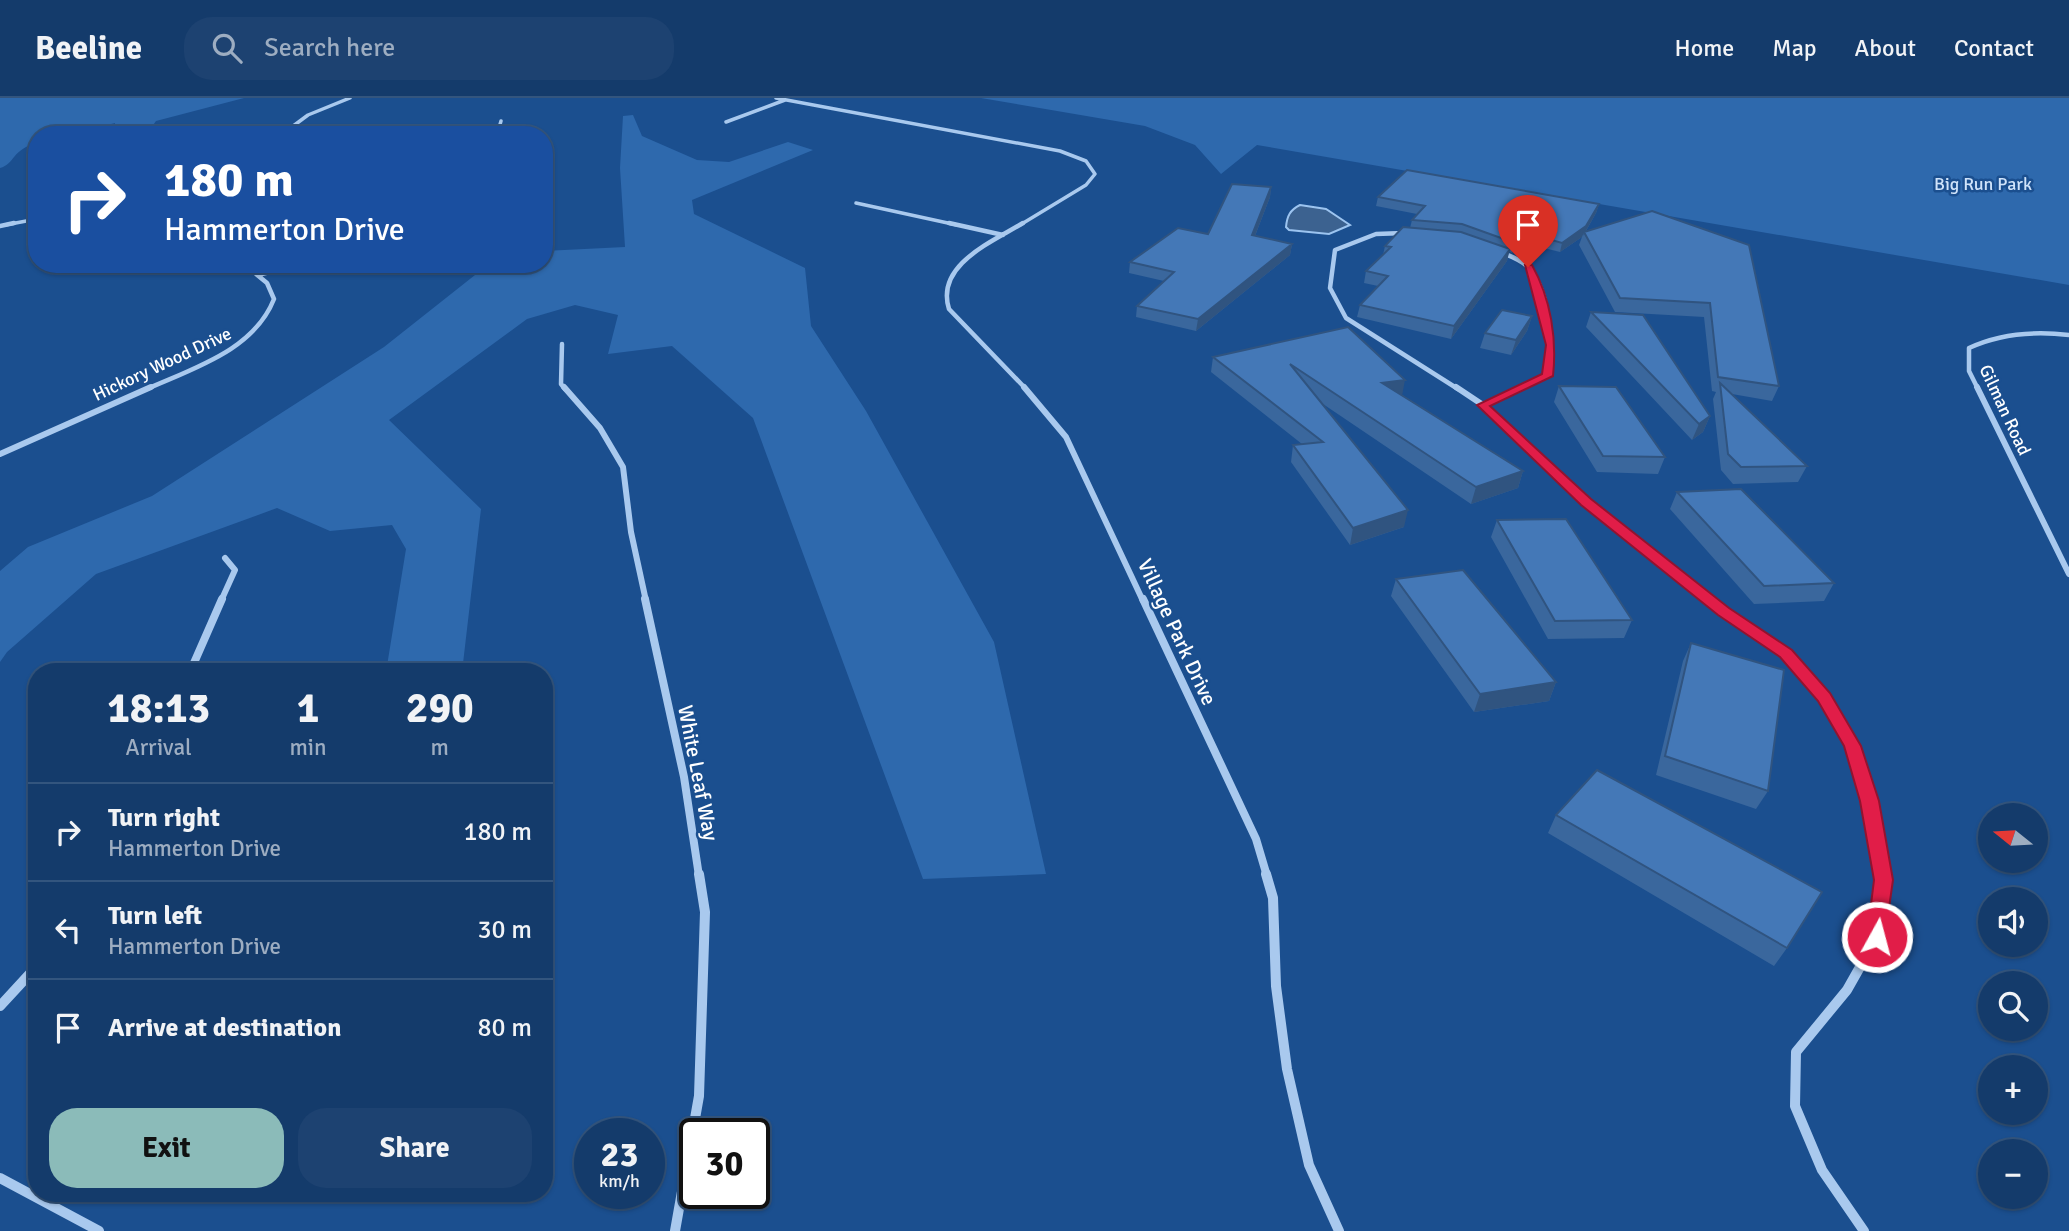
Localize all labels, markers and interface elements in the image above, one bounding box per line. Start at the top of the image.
search box [184,17,674,80]
text: Beeline [35,28,142,69]
icon: search [208,29,246,67]
text: Search here [264,32,395,64]
text: Home [1674,33,1734,63]
text: Map [1772,33,1817,63]
text: About [1855,33,1916,63]
text: Contact [1954,33,2034,63]
text: 180 m [164,150,294,210]
icon: right [49,154,140,245]
park label: Big Run Park [1934,173,2032,195]
pin [1498,195,1558,267]
icon: arrive [1509,206,1547,244]
text: Hammerton Drive [164,210,405,249]
street label: Hickory Wood Drive [89,322,235,406]
street label: Gilman Road [1974,361,2036,459]
street label: Village Park Drive [1132,555,1222,709]
text: 18:13 [107,683,210,734]
text: 1 [297,683,319,734]
text: 290 [406,683,474,734]
street label: White Leaf Way [672,703,724,843]
text: Arrival [126,733,192,762]
text: min [289,733,327,762]
text: m [431,733,449,762]
text: Turn right [108,802,220,834]
north arrow [1978,803,2048,873]
map controls [1978,803,2048,1209]
icon: right [49,813,87,851]
text: 180 m [463,816,532,848]
text: Hammerton Drive [108,834,281,863]
button: sound [1978,887,2048,957]
text: Turn left [108,900,202,932]
position arrow [1840,900,1914,974]
icon: left [49,911,87,949]
text: 30 m [477,914,532,946]
text: Hammerton Drive [108,932,281,961]
button: search [1978,971,2048,1041]
icon: arrive [49,1009,87,1047]
text: Arrive at destination [108,1012,341,1044]
text: 80 m [477,1012,532,1044]
button: + [1978,1055,2048,1125]
button: Exit [49,1108,284,1188]
button: Share [298,1108,532,1188]
speed limit sign: 30 [679,1118,770,1209]
text: 23 [601,1133,638,1176]
button: − [1978,1139,2048,1209]
text: km/h [599,1170,640,1192]

